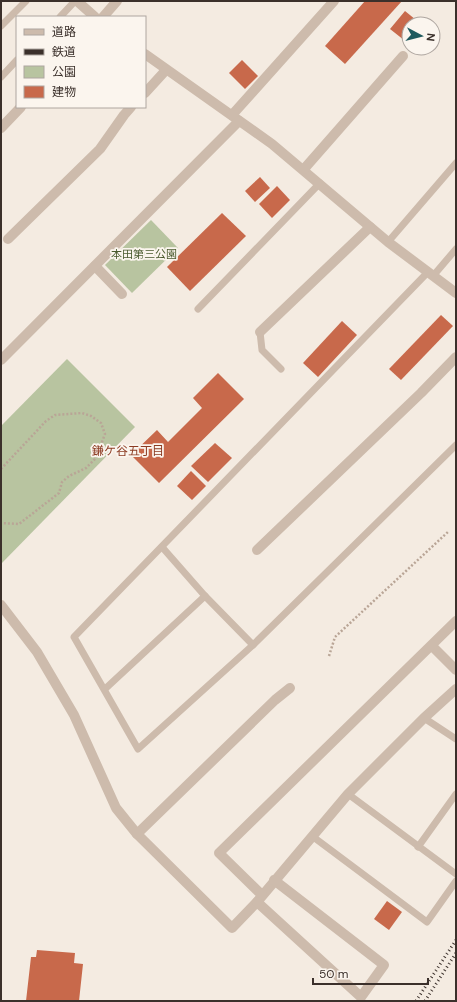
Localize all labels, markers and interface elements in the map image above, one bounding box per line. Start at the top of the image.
legend [16,16,146,108]
north arrow [401,16,441,56]
text: 道路 [52,24,76,40]
text: N [423,32,438,42]
text: 鉄道 [52,44,76,60]
text: 公園 [52,64,76,80]
text: 建物 [52,84,76,100]
park label: 本田第三公園 [111,247,177,261]
district label: 鎌ケ谷五丁目 [92,443,164,459]
scale bar [313,960,428,986]
text: 50 m [319,966,348,982]

